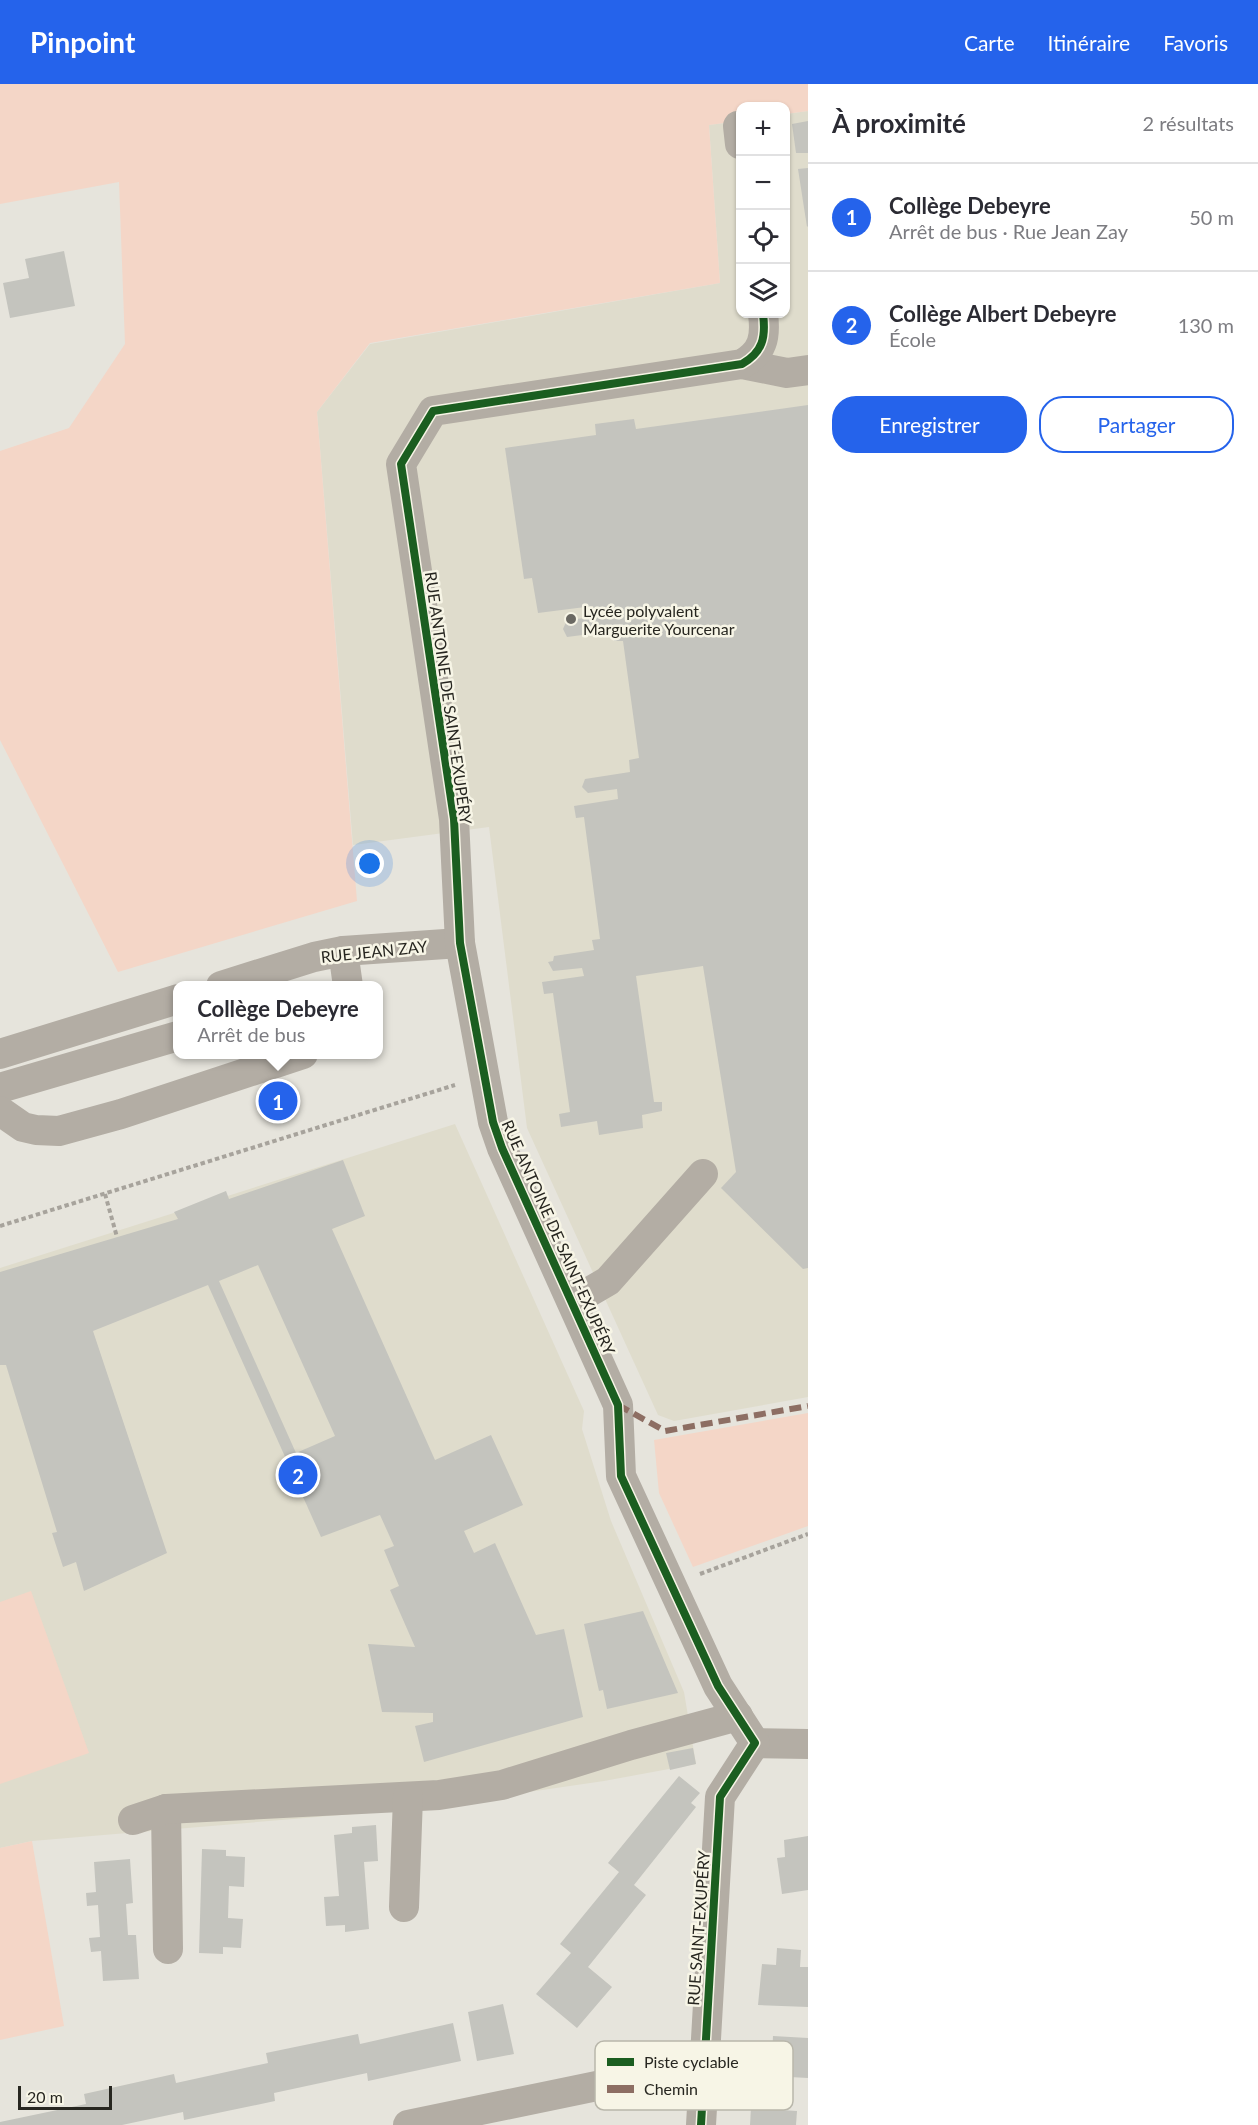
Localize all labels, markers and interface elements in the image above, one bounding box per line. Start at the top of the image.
text: Pinpoint [30,25,135,59]
text: Carte [964,30,1015,55]
text: Itinéraire [1048,30,1130,55]
text: Favoris [1163,30,1228,55]
map controls [736,102,790,318]
button: + [736,102,790,156]
text: À proximité [832,107,966,139]
text: 2 résultats [1143,111,1234,135]
button: − [736,156,790,210]
text: Collège Debeyre [889,192,1051,219]
text: 1 [846,205,857,229]
text: 50 m [1189,205,1234,229]
button: locate [736,210,790,264]
text: Arrêt de bus · Rue Jean Zay [889,219,1128,243]
button: layers [736,264,790,318]
text: Collège Albert Debeyre [889,300,1117,327]
text: 2 [846,313,857,337]
text: 130 m [1178,313,1234,337]
text: École [889,327,936,351]
button: Enregistrer [832,396,1027,453]
button: Partager [1039,396,1234,453]
street label: RUE ANTOINE DE SAINT-EXUPÉRY [422,570,476,826]
place label: Lycée polyvalent Marguerite Yourcenar [583,601,735,638]
marker: Lycée polyvalent Marguerite Yourcenar [564,612,578,626]
your location [355,849,384,878]
street label: RUE JEAN ZAY [320,936,428,966]
popup [173,981,383,1059]
text: Collège Debeyre [197,995,359,1022]
text: Arrêt de bus [197,1022,306,1046]
pin: 1 [258,1078,298,1124]
street label: RUE ANTOINE DE SAINT-EXUPÉRY [498,1117,620,1357]
pin: 2 [278,1452,318,1498]
street label: RUE SAINT-EXUPÉRY [683,1850,713,2006]
legend [595,2041,793,2110]
text: Piste cyclable [644,2052,739,2071]
text: Chemin [644,2079,698,2098]
scale bar [18,2083,112,2110]
text: 20 m [27,2087,63,2106]

